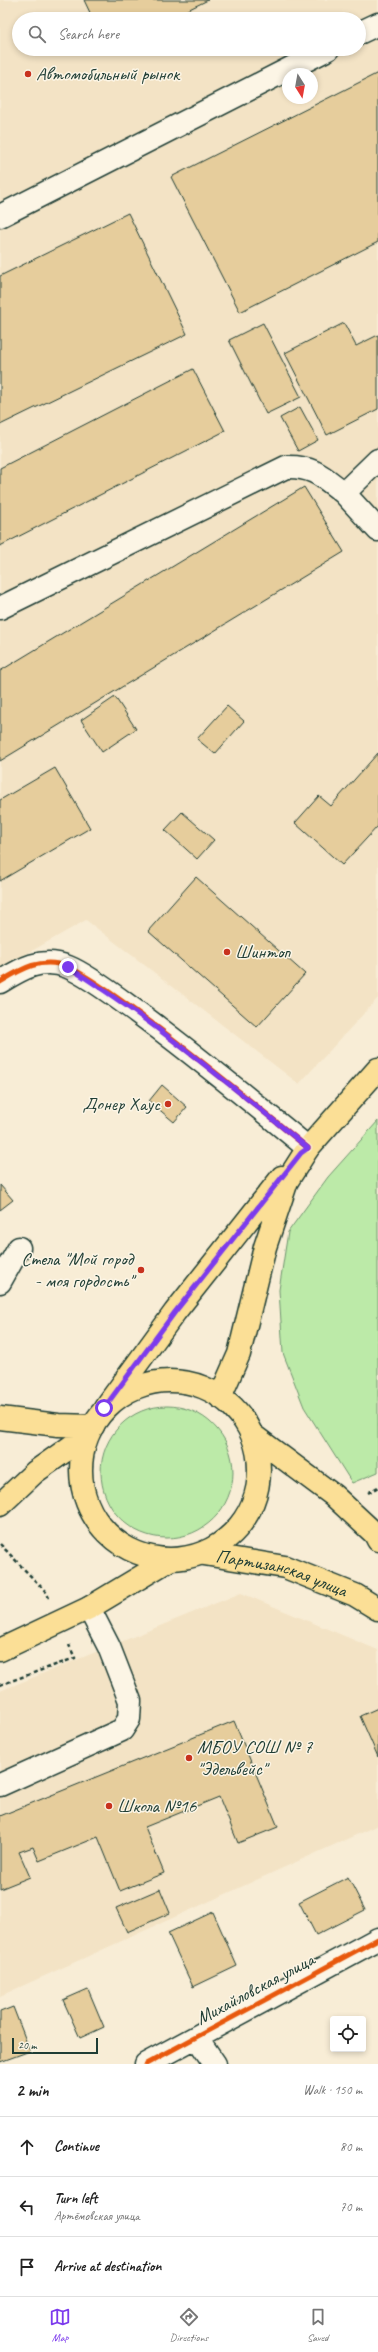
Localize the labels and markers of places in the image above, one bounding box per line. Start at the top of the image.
place label: Автомобильный рынок [36,62,181,86]
marker: Автомобильный рынок [23,69,33,79]
place label: Шинтоп [235,940,291,964]
marker: Шинтоп [222,947,232,957]
place label: Донер Хаус [82,1092,161,1116]
marker: Донер Хаус [163,1099,173,1109]
place label: Стела "Мой город - моя гордость" [21,1247,136,1293]
marker: Стела "Мой город - моя гордость" [136,1265,146,1275]
place label: МБОУ СОШ № 7 "Эдельвейс" [197,1735,314,1781]
marker: МБОУ СОШ № 7 "Эдельвейс" [184,1753,194,1763]
place label: Школа №16 [117,1794,198,1818]
marker: Школа №16 [104,1801,114,1811]

